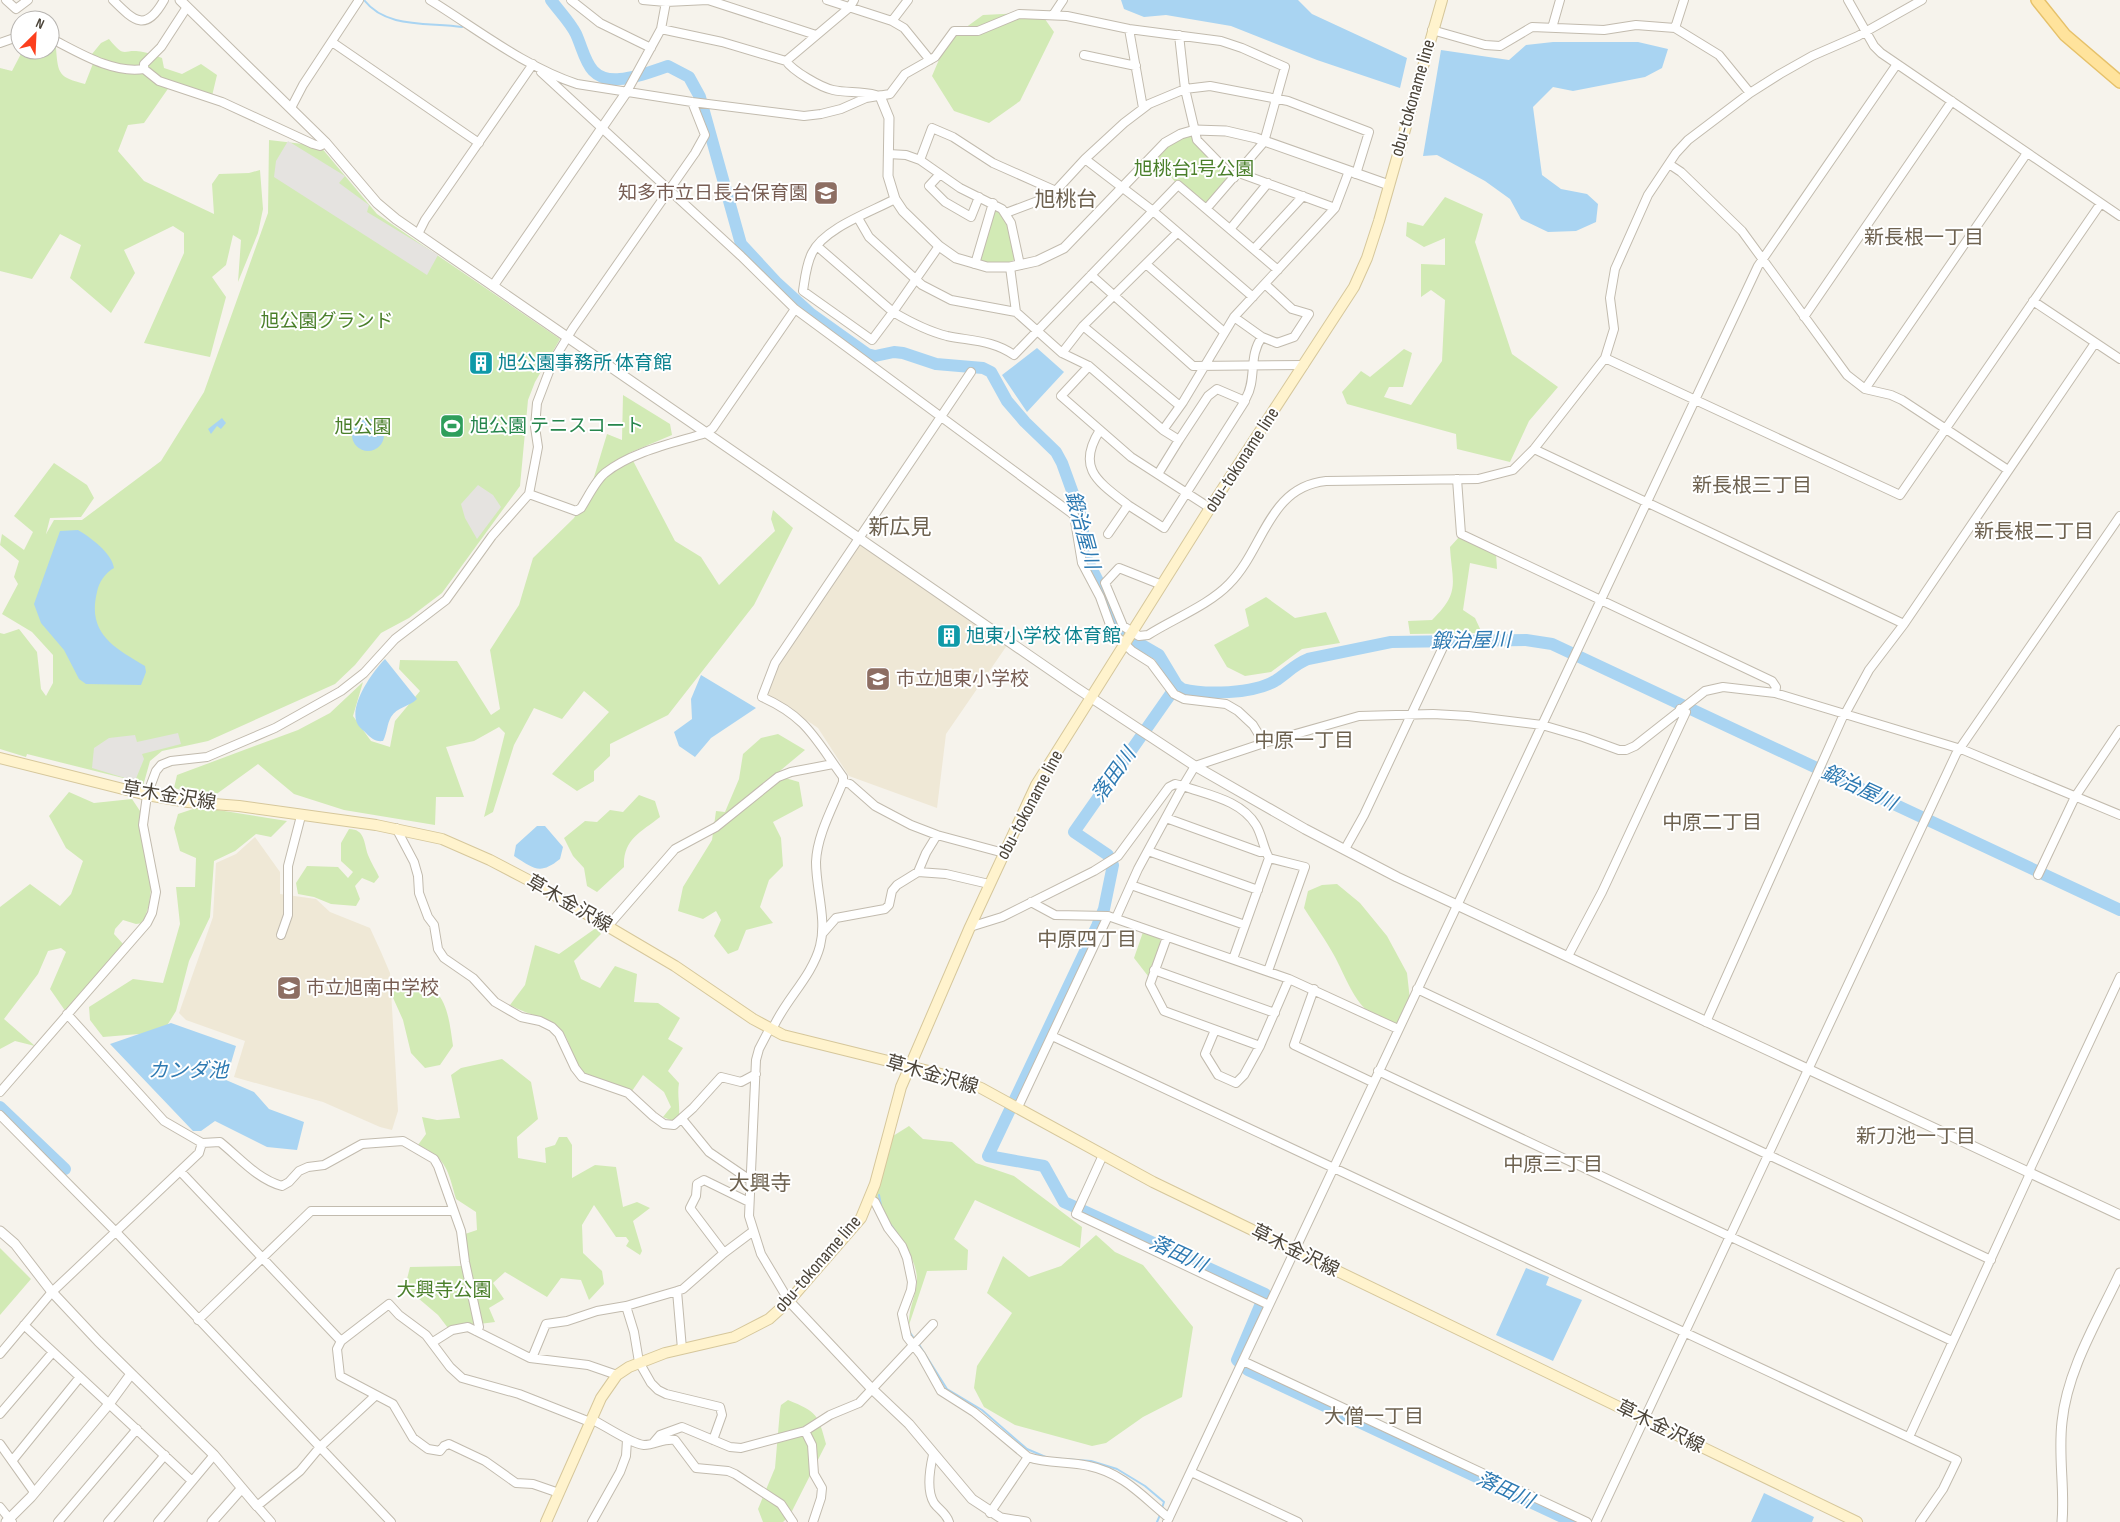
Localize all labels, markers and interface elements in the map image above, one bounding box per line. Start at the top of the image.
north arrow [10,10,60,60]
text: N [33,14,47,33]
street label: obu-tokoname line [1385,37,1441,159]
park label: 旭桃台1号公園 [1134,158,1254,181]
school or university icon: 知多市立日長台保育園 [813,180,839,206]
place label: 知多市立日長台保育園 [618,182,808,205]
district label: 旭桃台 [1035,187,1098,212]
district label: 新長根一丁目 [1864,226,1984,250]
park label: 旭公園グランド [260,310,394,333]
building icon: 旭公園事務所 体育館 [468,350,494,376]
place label: 旭公園事務所 体育館 [498,352,672,375]
street label: obu-tokoname line [1200,403,1284,517]
sports icon: 旭公園 テニスコート [439,413,465,439]
place label: 旭公園 テニスコート [470,415,644,438]
park label: 旭公園 [334,416,392,439]
district label: 新長根三丁目 [1692,474,1812,498]
water label: 鍛治屋川 [1060,488,1104,574]
district label: 新広見 [869,515,932,540]
district label: 新長根二丁目 [1974,520,2094,544]
building icon: 旭東小学校 体育館 [936,623,962,649]
place label: 旭東小学校 体育館 [966,625,1121,648]
water label: 鍛治屋川 [1431,628,1513,654]
school or university icon: 市立旭東小学校 [865,666,891,692]
place label: 市立旭東小学校 [896,668,1029,691]
district label: 中原一丁目 [1254,729,1354,753]
water label: 落田川 [1087,742,1142,806]
street label: obu-tokoname line [992,746,1068,864]
water label: 鍛治屋川 [1818,760,1902,817]
street label: 草木金沢線 [120,777,218,815]
district label: 中原二丁目 [1662,811,1762,835]
street label: 草木金沢線 [522,870,616,938]
district label: 中原四丁目 [1037,928,1137,952]
school or university icon: 市立旭南中学校 [276,975,302,1001]
place label: 市立旭南中学校 [306,977,439,1000]
street label: 草木金沢線 [883,1051,981,1099]
water label: カンダ池 [148,1059,230,1083]
district label: 新刀池一丁目 [1856,1125,1976,1149]
district label: 中原三丁目 [1503,1153,1603,1177]
district label: 大興寺 [729,1171,792,1196]
street label: obu-tokoname line [770,1211,866,1317]
street label: 草木金沢線 [1247,1220,1343,1282]
water label: 落田川 [1146,1230,1212,1278]
park label: 大興寺公園 [396,1279,492,1302]
street label: 草木金沢線 [1612,1396,1708,1458]
district label: 大僧一丁目 [1324,1405,1424,1429]
water label: 落田川 [1473,1466,1539,1514]

